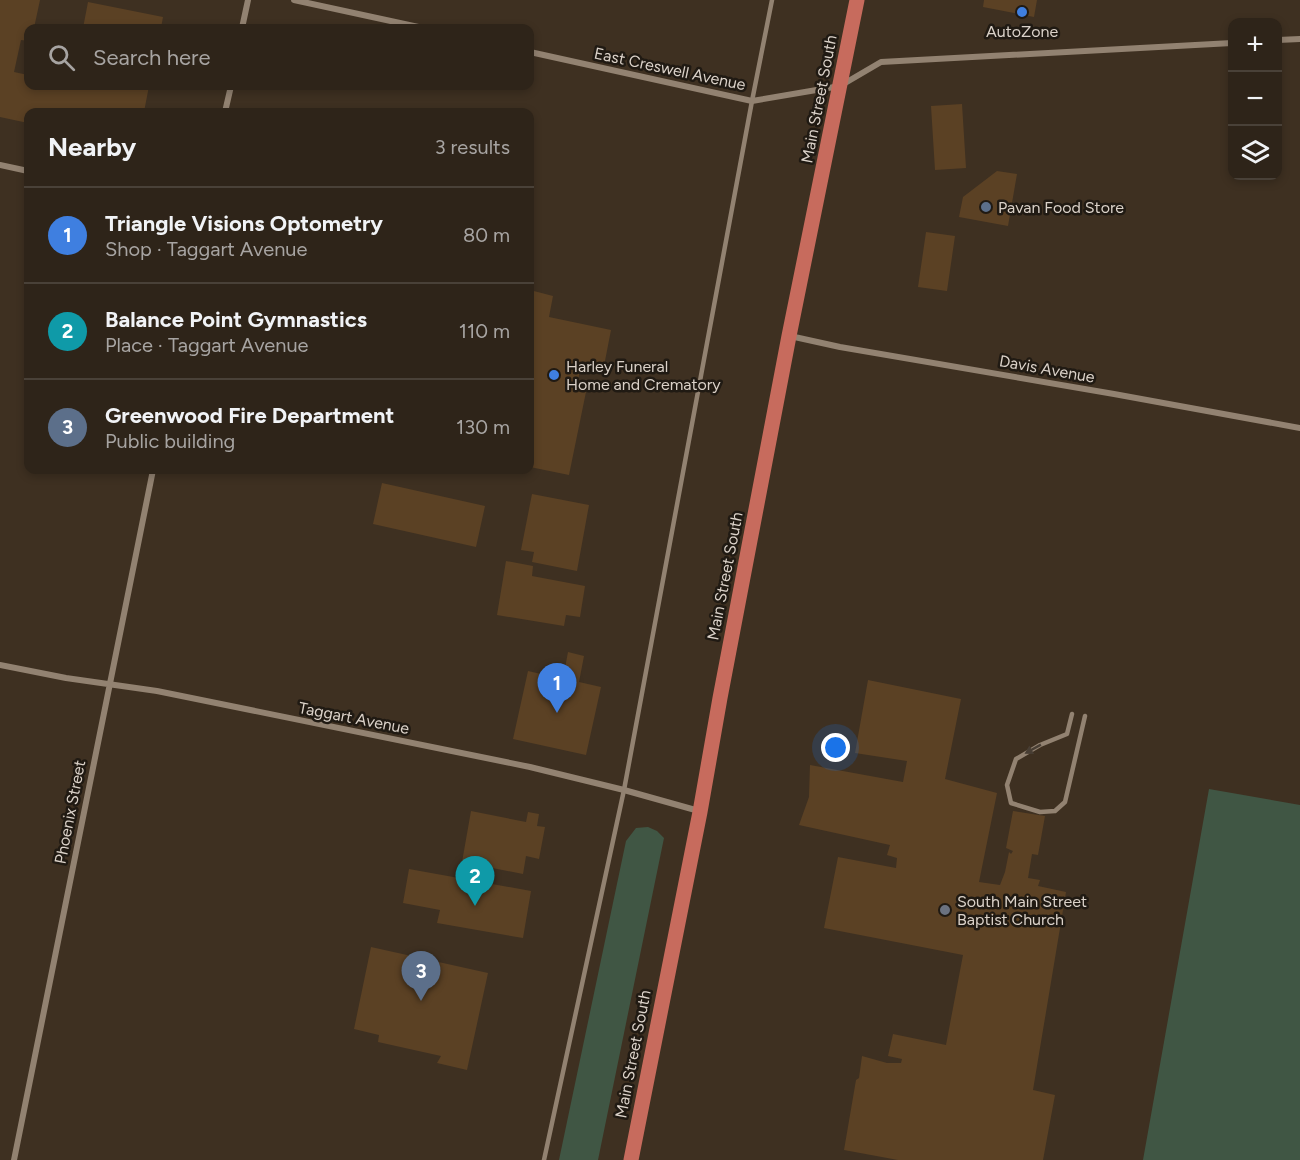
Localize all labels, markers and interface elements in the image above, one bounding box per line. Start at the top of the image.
marker: AutoZone [1015,5,1029,19]
map controls [1228,18,1282,180]
button: + [1228,18,1282,72]
place label: AutoZone [986,22,1058,41]
search box [24,24,534,90]
street label: Main Street South [797,33,841,165]
icon: search [45,41,78,74]
text: Search here [93,44,211,71]
street label: East Creswell Avenue [593,44,748,94]
button: − [1228,72,1282,126]
button: layers [1228,126,1282,180]
text: Nearby [48,131,136,163]
text: 3 results [435,135,510,159]
place label: Pavan Food Store [998,198,1124,217]
marker: Pavan Food Store [979,200,993,214]
text: Triangle Visions Optometry [105,210,383,237]
text: 1 [63,223,72,247]
text: 80 m [463,223,510,247]
text: Shop · Taggart Avenue [105,237,307,261]
text: Balance Point Gymnastics [105,306,367,333]
text: 2 [62,319,73,343]
text: 110 m [459,319,510,343]
text: Place · Taggart Avenue [105,333,308,357]
street label: Davis Avenue [998,351,1096,387]
place label: Harley Funeral Home and Crematory [566,357,721,394]
marker: Harley Funeral Home and Crematory [547,368,561,382]
text: Greenwood Fire Department [105,402,394,429]
text: 3 [62,415,73,439]
text: 130 m [456,415,510,439]
text: Public building [105,429,235,453]
street label: Main Street South [703,510,747,642]
pin: 1 [538,664,576,713]
street label: Taggart Avenue [297,698,411,738]
your location [821,733,850,762]
one-way arrow [1024,744,1041,754]
street label: Phoenix Street [51,759,89,865]
pin: 2 [456,856,494,906]
place label: South Main Street Baptist Church [957,892,1087,929]
marker: South Main Street Baptist Church [938,903,952,917]
pin: 3 [402,952,440,1001]
street label: Main Street South [611,988,655,1120]

